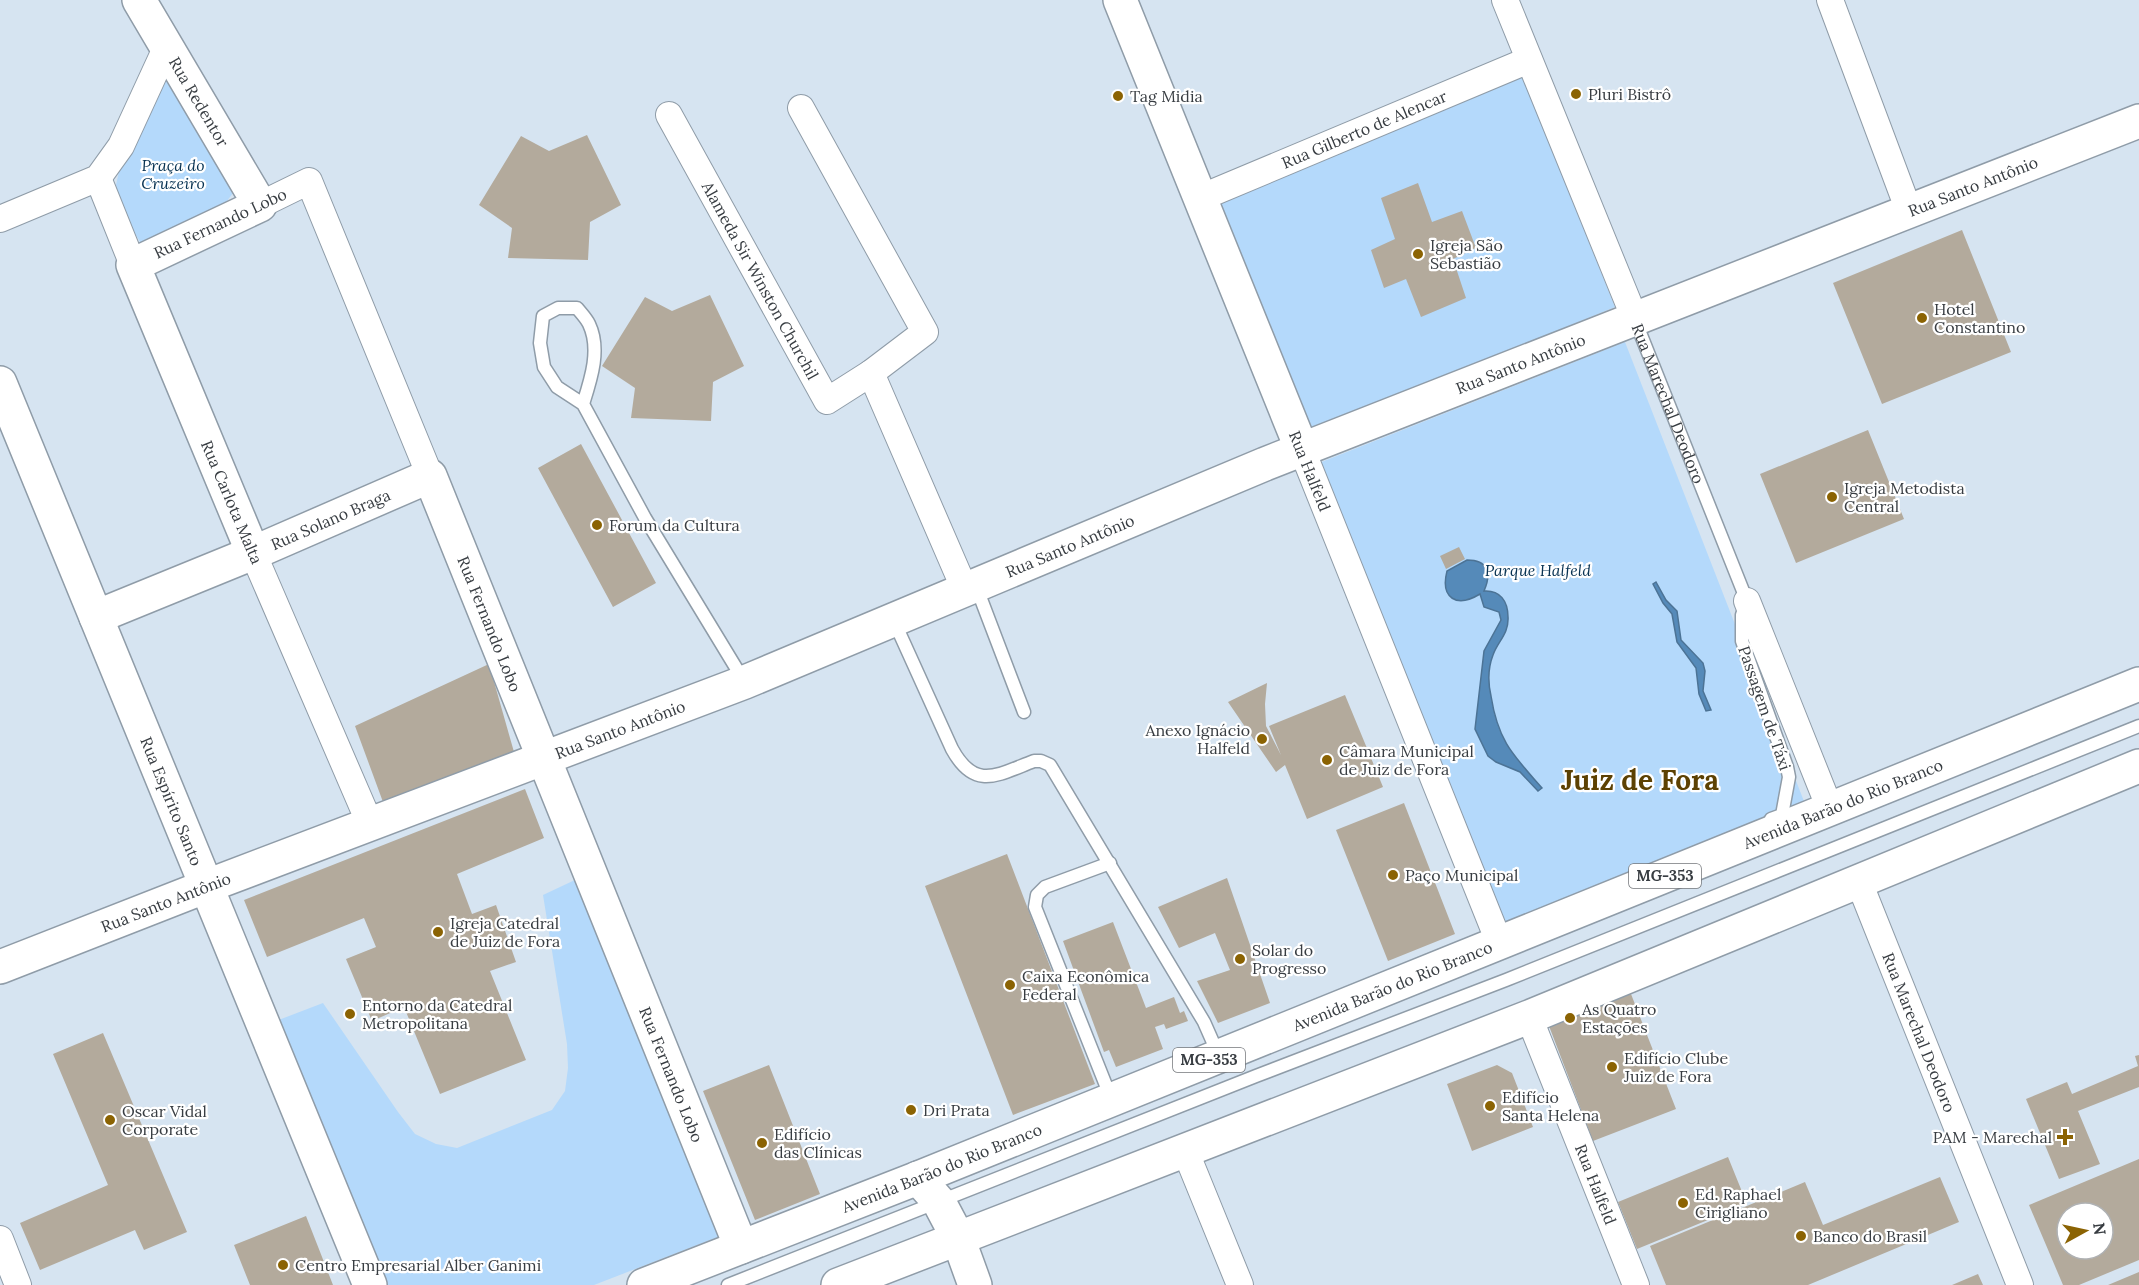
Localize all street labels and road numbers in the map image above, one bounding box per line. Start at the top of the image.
street label: Rua Redentor [165,53,233,150]
street label: Rua Gilberto de Alencar [1279,86,1450,173]
street label: Rua Santo Antônio [1905,152,2041,221]
street label: Alameda Sir Winston Churchil [697,177,823,383]
street label: Rua Fernando Lobo [150,183,290,263]
street label: Rua Marechal Deodoro [1627,321,1709,486]
street label: Rua Santo Antônio [1453,329,1588,398]
street label: Rua Halfeld [1285,428,1335,515]
street label: Rua Carlota Malta [197,437,267,567]
street label: Rua Solano Braga [268,484,393,554]
street label: Rua Santo Antônio [1003,510,1137,582]
street label: Rua Fernando Lobo [453,553,526,695]
street label: Passagem de Táxi [1734,643,1796,773]
street label: Rua Santo Antônio [552,696,688,763]
street label: Rua Espírito Santo [136,734,207,869]
street label: Avenida Barão do Rio Branco [1739,754,1946,853]
road number: MG-353 [1629,864,1701,888]
street label: Rua Santo Antônio [98,868,233,937]
street label: Avenida Barão do Rio Branco [1289,937,1495,1036]
street label: Rua Marechal Deodoro [1878,950,1960,1115]
street label: Rua Fernando Lobo [635,1004,708,1145]
road number: MG-353 [1173,1048,1245,1072]
street label: Avenida Barão do Rio Branco [838,1119,1045,1217]
street label: Rua Halfeld [1571,1141,1621,1228]

